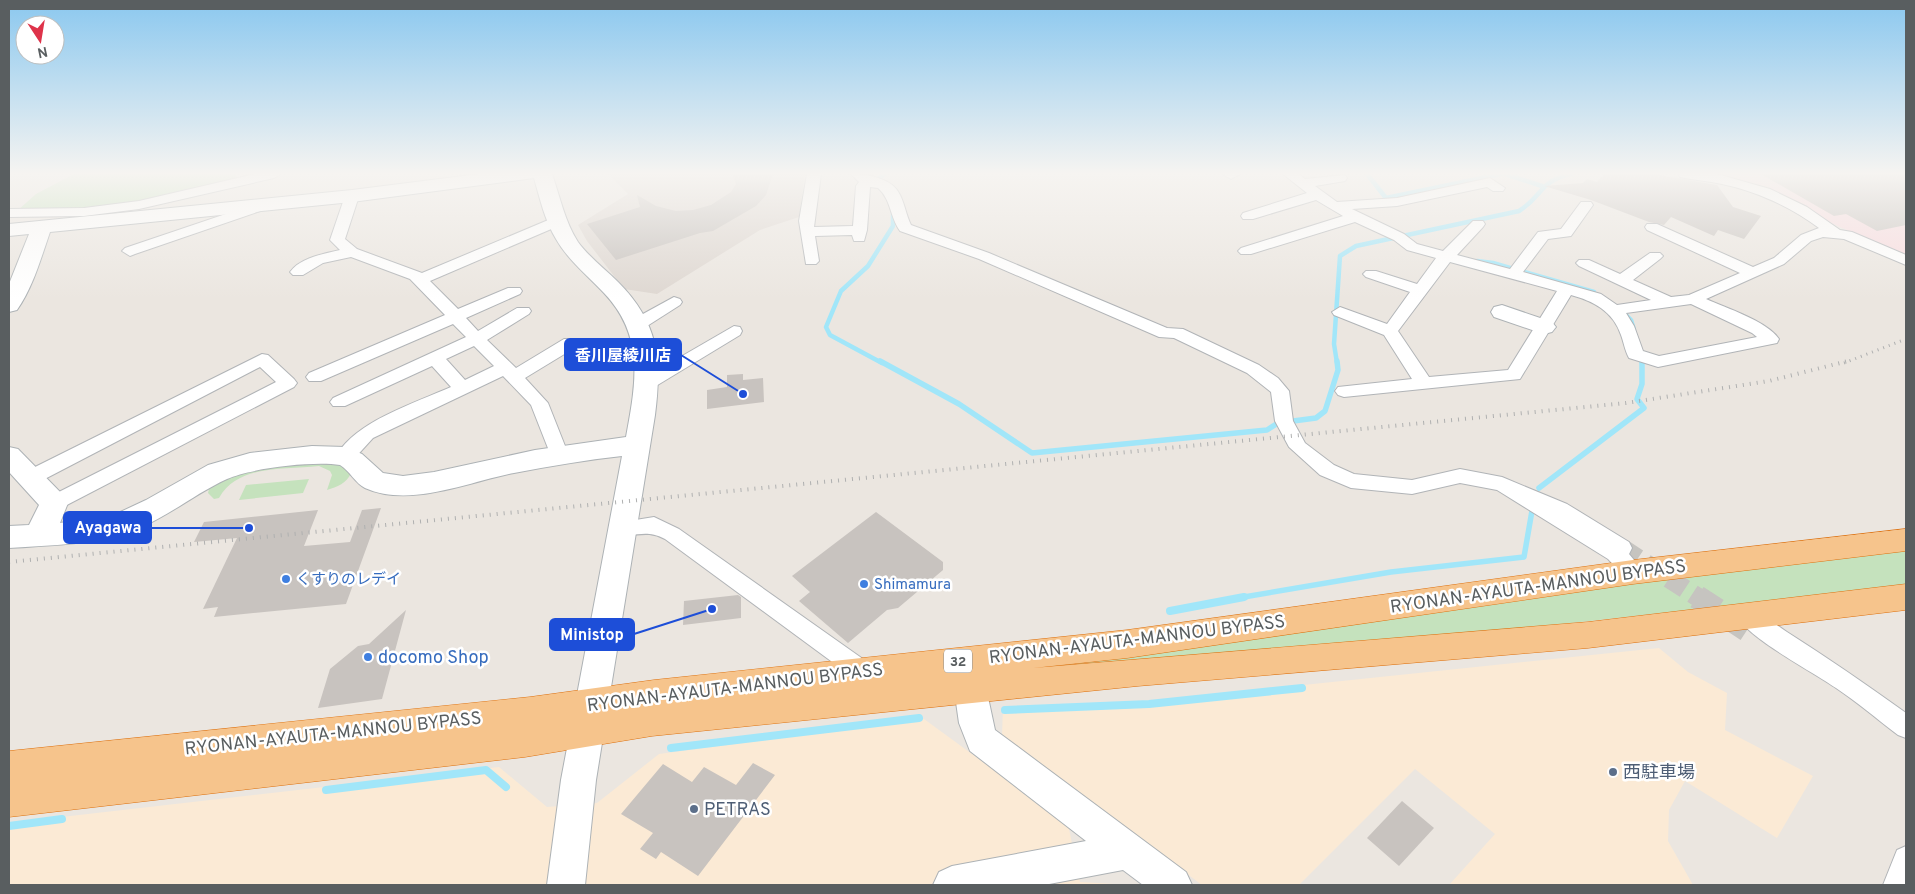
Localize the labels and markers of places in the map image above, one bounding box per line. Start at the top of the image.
callout: 香川屋綾川店 [565,339,681,370]
callout: Ayagawa [64,512,151,543]
place label: くすりのレデイ [296,571,401,590]
marker: くすりのレデイ [280,573,292,585]
place label: Shimamura [874,576,951,595]
marker: Shimamura [858,578,870,590]
callout: Ministop [550,619,634,650]
place label: docomo Shop [378,647,489,670]
marker: docomo Shop [362,651,374,663]
place label: 西駐車場 [1623,762,1695,785]
marker: 西駐車場 [1607,766,1619,778]
place label: PETRAS [704,799,771,822]
marker: PETRAS [688,803,700,815]

